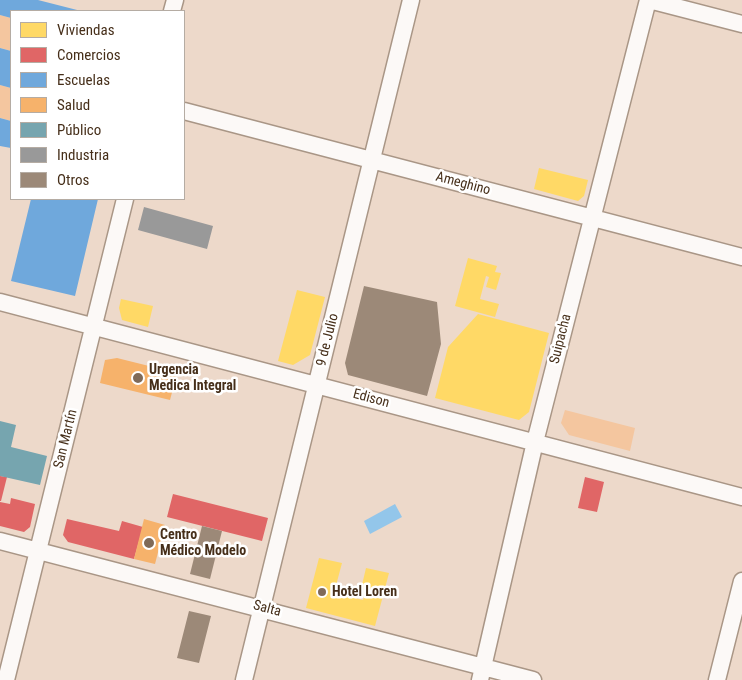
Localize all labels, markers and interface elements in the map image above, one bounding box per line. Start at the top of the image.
legend [10,10,185,200]
text: Viviendas [57,21,114,39]
text: Comercios [57,46,121,64]
text: Escuelas [57,71,110,89]
text: Salud [57,96,90,114]
text: Público [57,121,101,139]
text: Industria [57,146,109,164]
street label: Ameghino [434,169,492,199]
text: Otros [57,171,89,189]
street label: 9 de Julio [313,312,343,368]
street label: Suipacha [547,312,575,366]
place label: Urgencia Medica Integral [149,362,236,394]
marker: Urgencia Medica Integral [131,371,145,385]
street label: Edison [351,386,391,412]
street label: San Martín [51,408,81,470]
place label: Centro Médico Modelo [160,527,246,560]
marker: Centro Médico Modelo [142,536,156,550]
place label: Hotel Loren [332,584,397,600]
marker: Hotel Loren [316,586,328,598]
street label: Salta [251,597,283,621]

